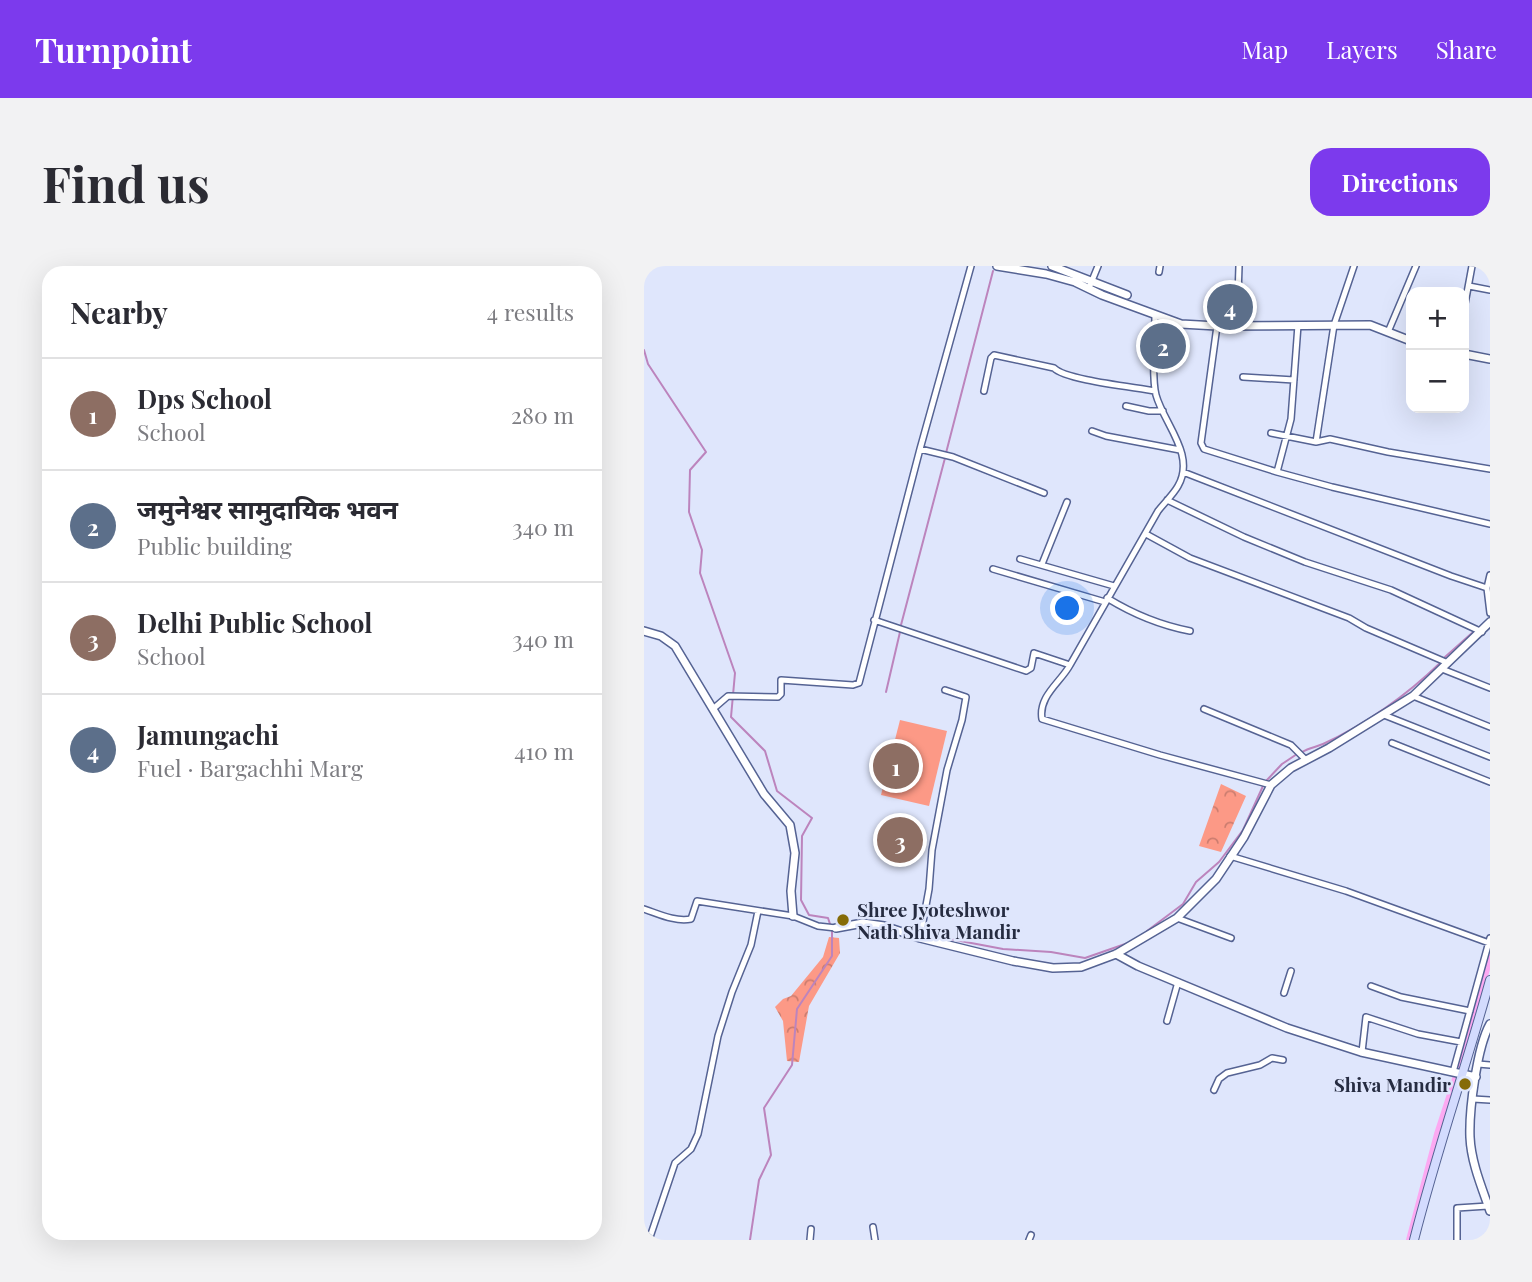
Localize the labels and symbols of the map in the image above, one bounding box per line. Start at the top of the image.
pin: 4 [1207,281,1253,333]
pin: 2 [1140,320,1186,372]
your location [1050,591,1084,625]
pin: 1 [873,740,919,792]
pin: 3 [877,814,923,866]
place label: Shree Jyoteshwor Nath Shiva Mandir [857,896,1020,944]
marker: Shree Jyoteshwor Nath Shiva Mandir [835,912,851,928]
place label: Shiva Mandir [1334,1071,1451,1097]
marker: Shiva Mandir [1457,1076,1473,1092]

